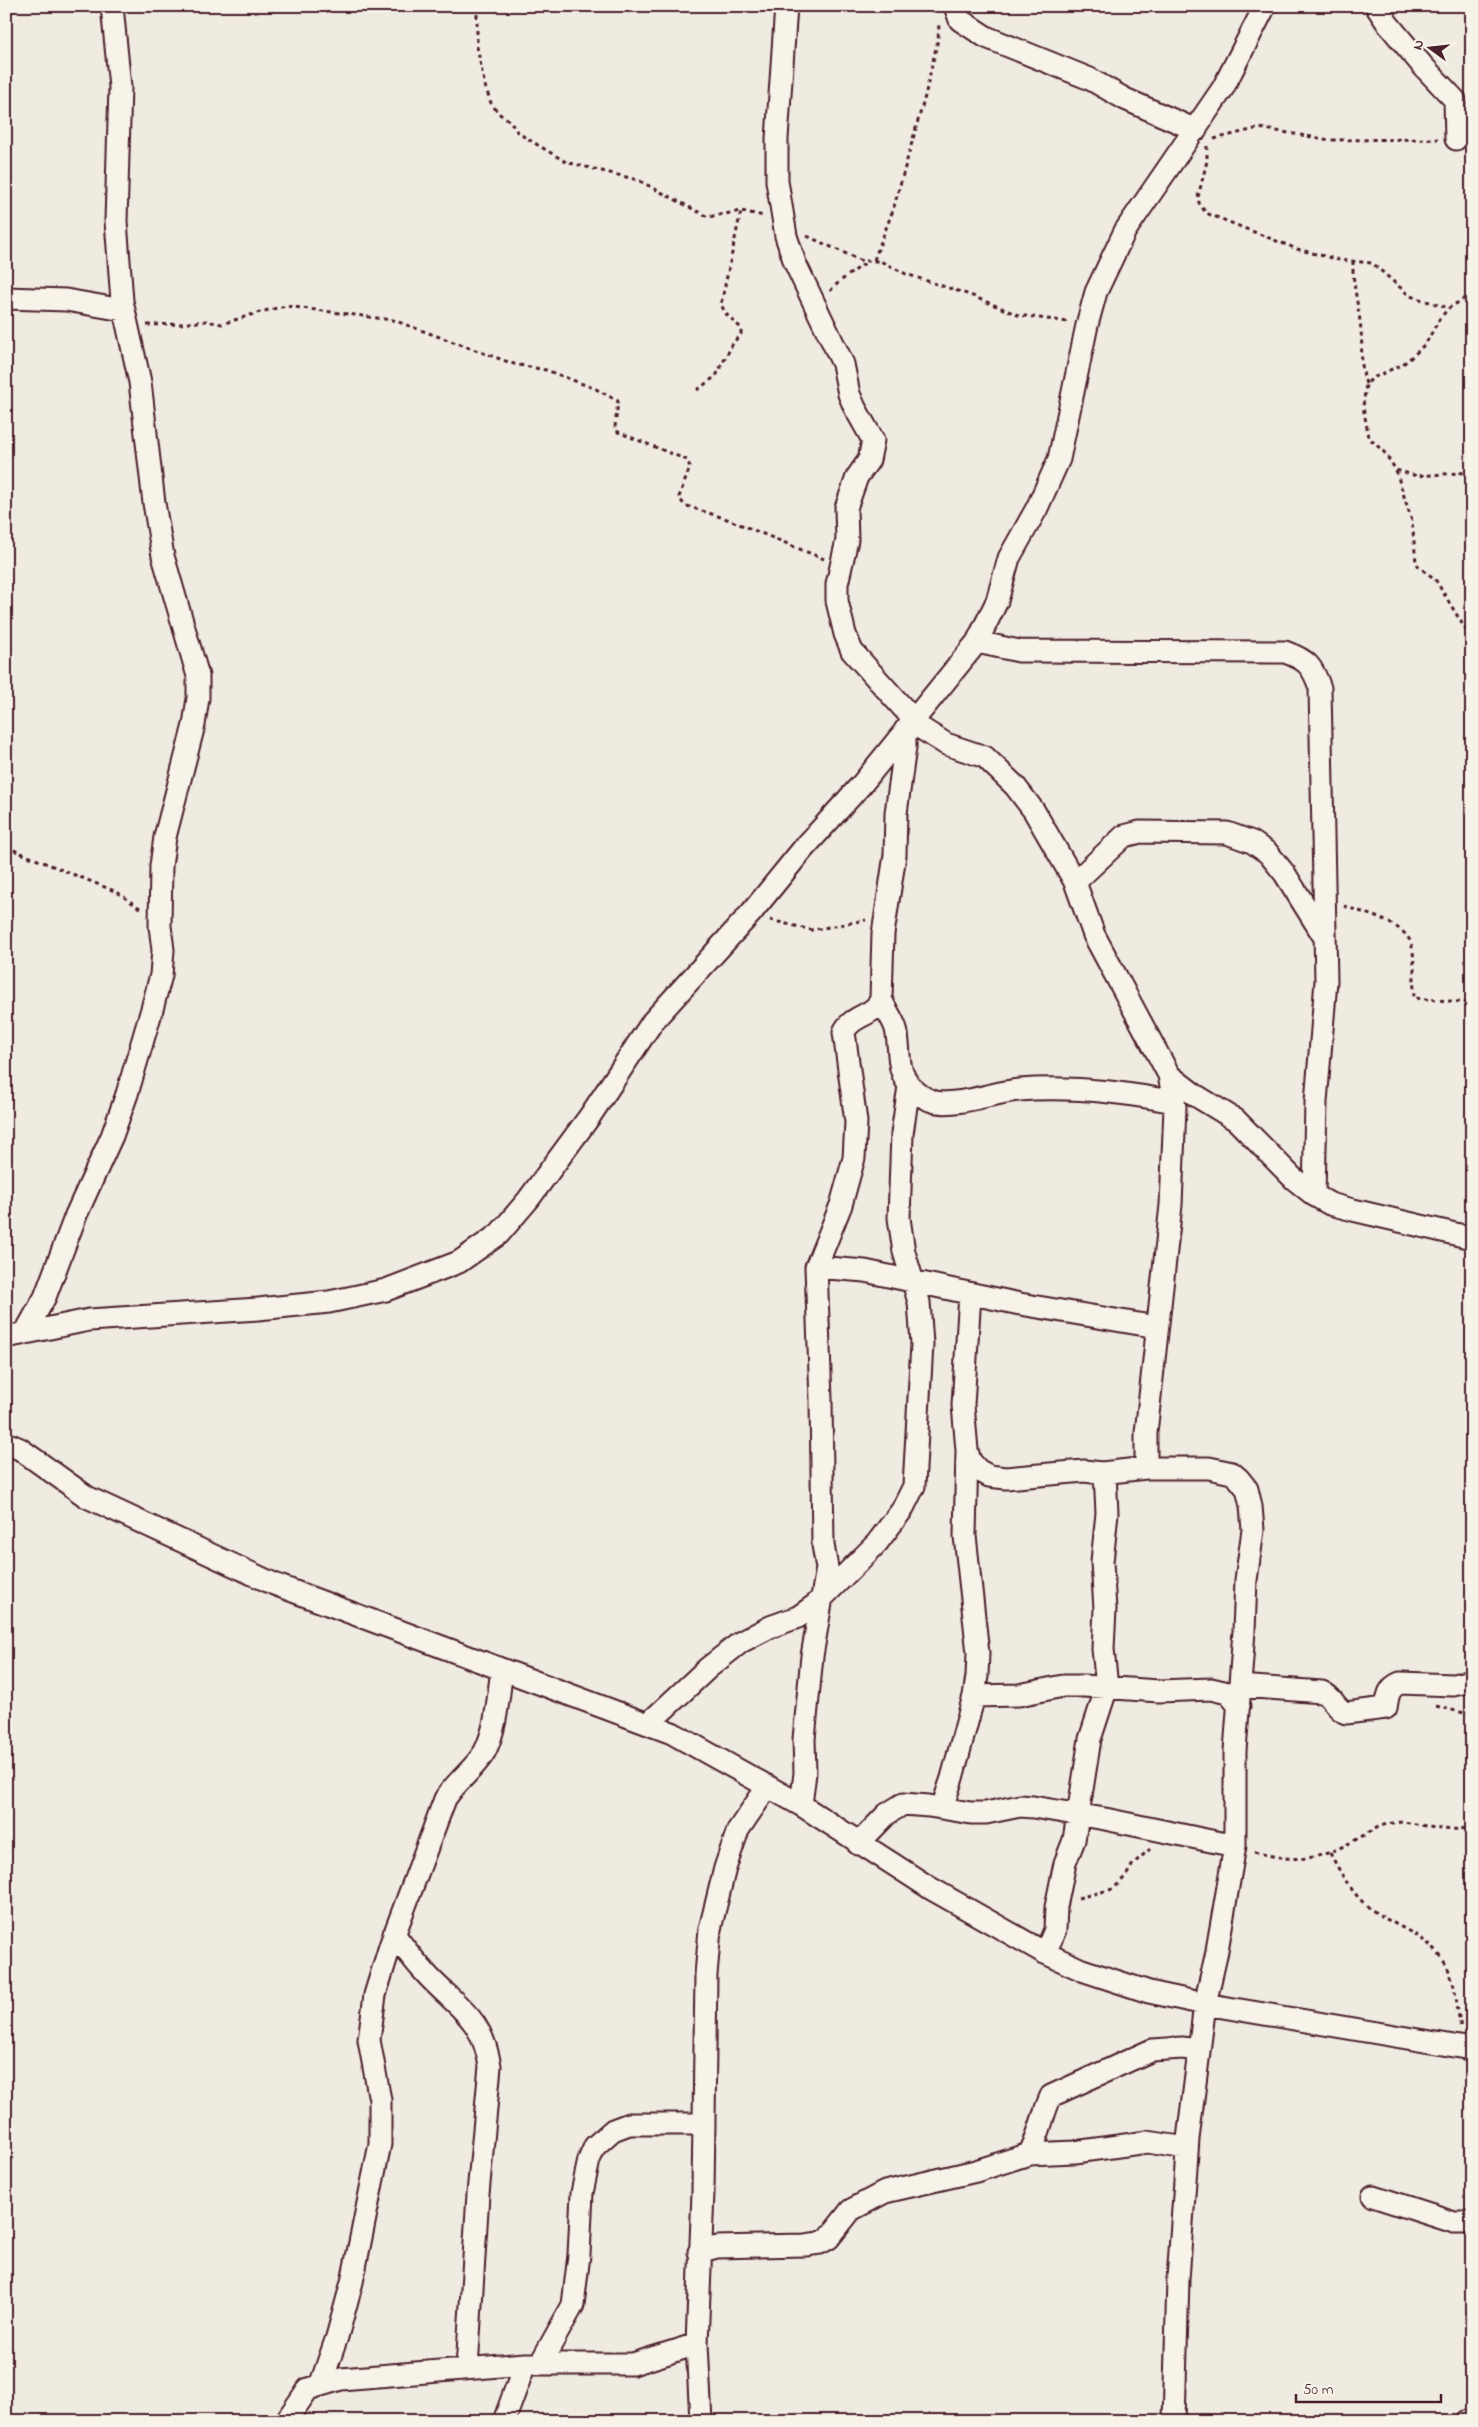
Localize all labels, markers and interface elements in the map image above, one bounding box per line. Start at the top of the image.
north arrow [1406,22,1456,72]
text: N [1408,38,1430,52]
scale bar [1296,2372,1440,2404]
text: 50 m [1303,2379,1334,2401]

